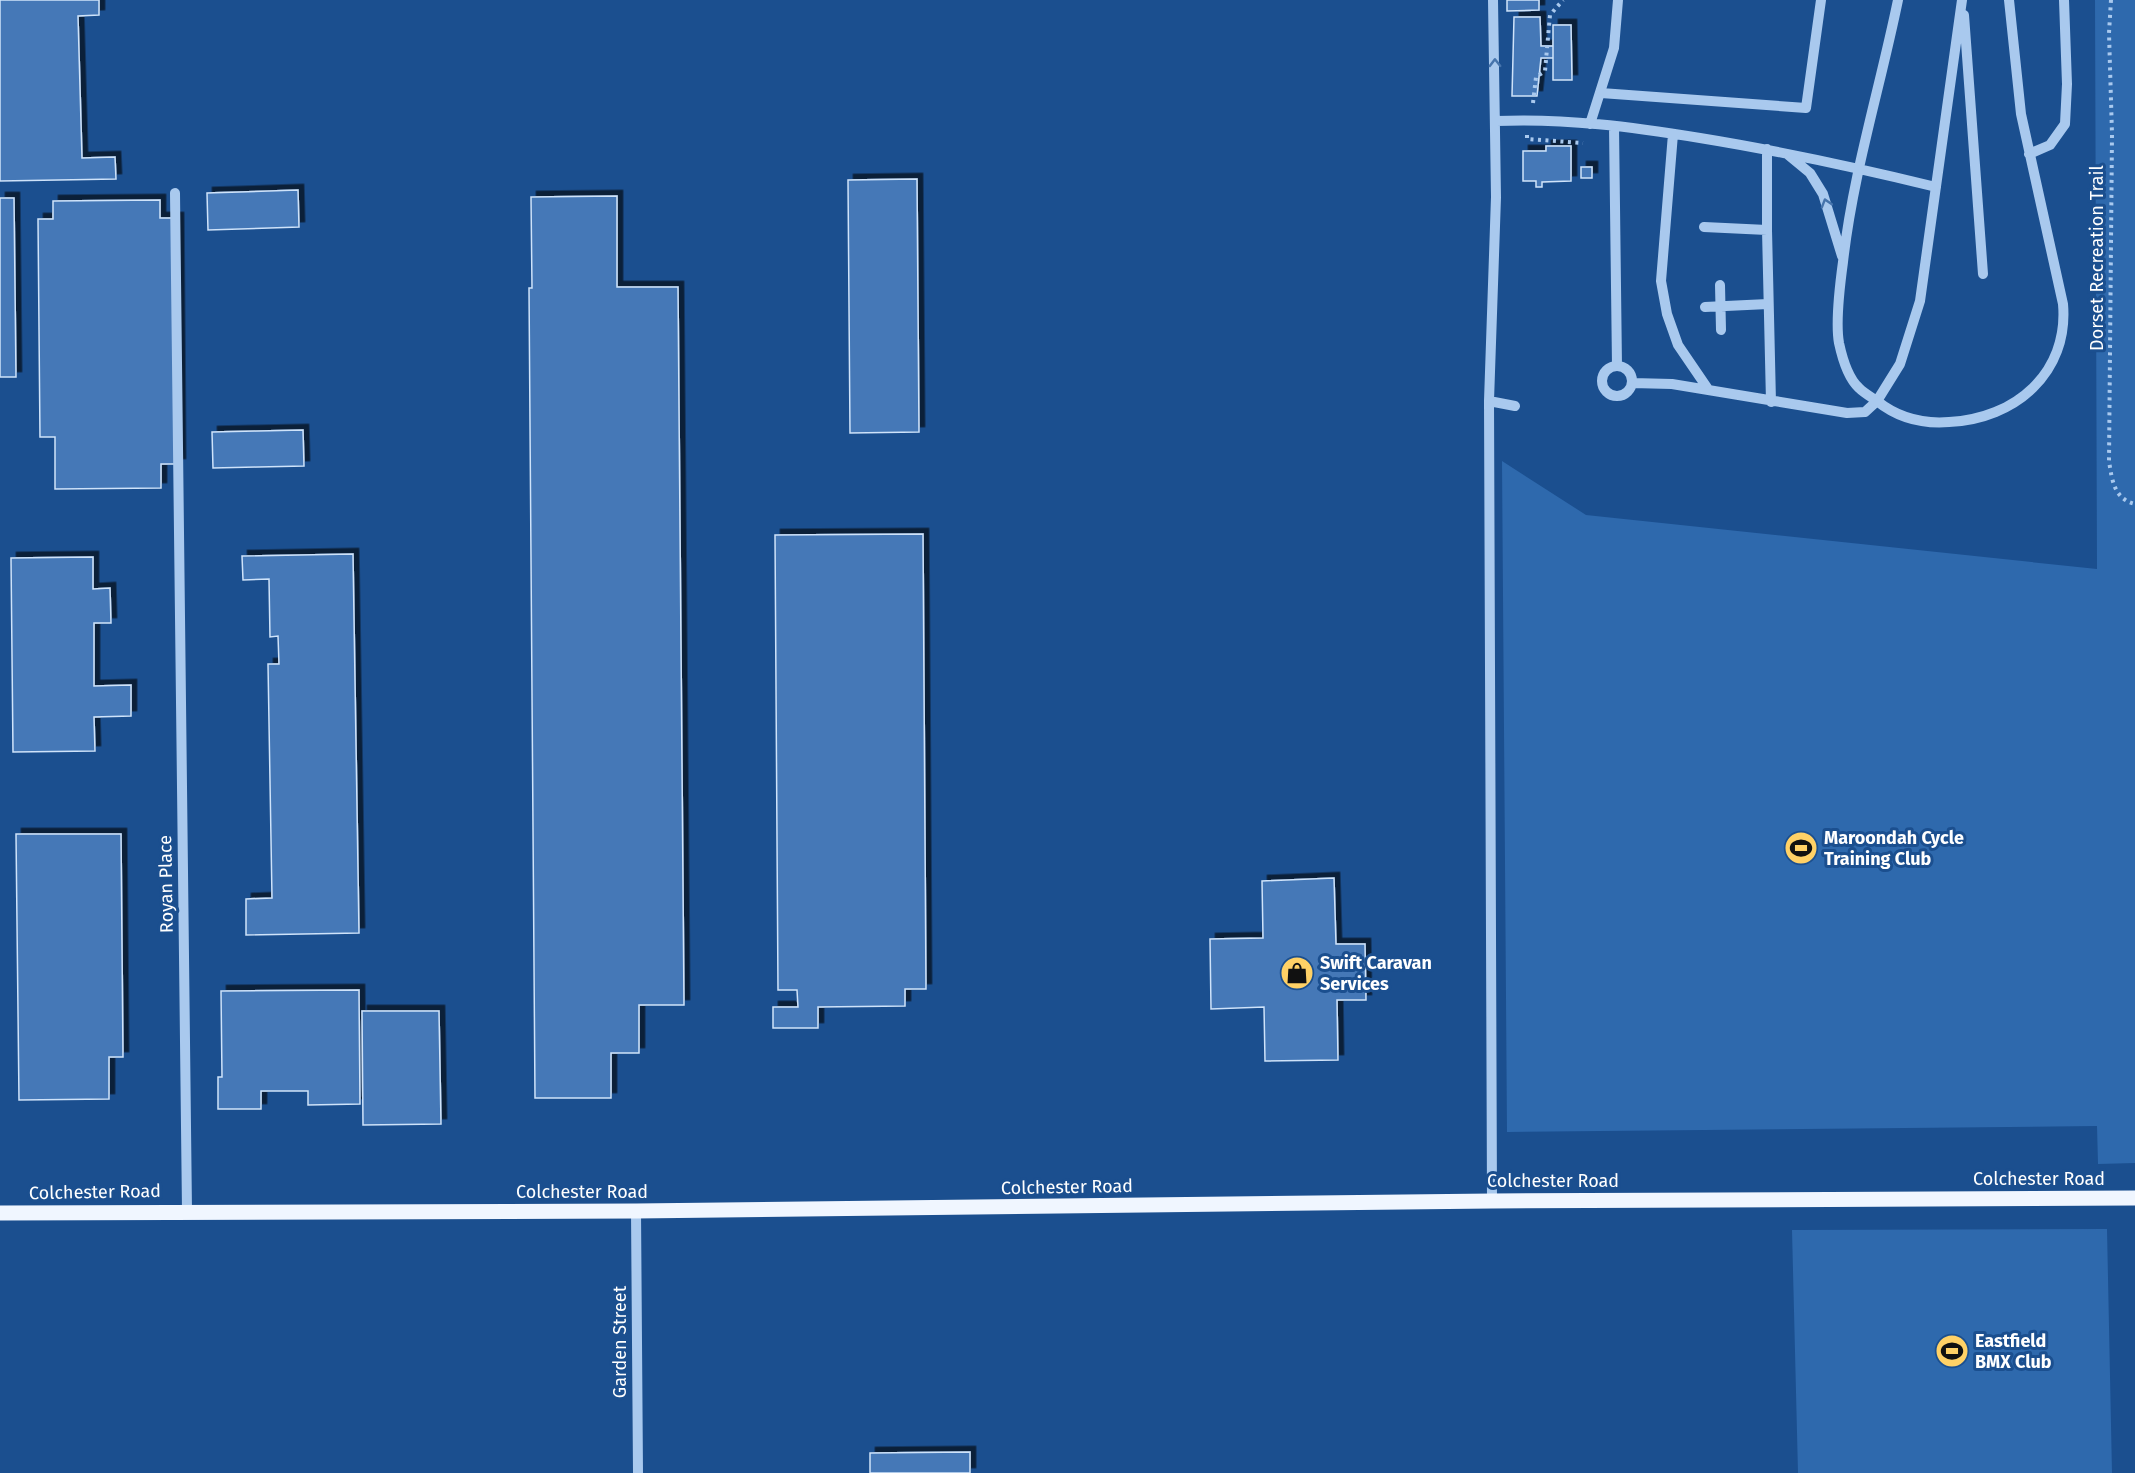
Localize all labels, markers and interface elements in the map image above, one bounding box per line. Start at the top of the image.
one-way arrow [1489,58,1501,67]
street label: Dorset Recreation Trail [2086,165,2108,351]
one-way arrow [1821,198,1833,209]
place label: Maroondah Cycle Training Club [1824,827,1964,870]
sports icon: Maroondah Cycle Training Club [1783,830,1819,866]
street label: Royan Place [154,835,178,933]
place label: Swift Caravan Services [1320,952,1432,995]
shop icon: Swift Caravan Services [1279,955,1315,991]
street label: Colchester Road [1973,1168,2105,1190]
street label: Colchester Road [1487,1170,1619,1192]
street label: Colchester Road [1001,1175,1133,1199]
street label: Colchester Road [29,1180,161,1204]
street label: Colchester Road [516,1181,648,1203]
street label: Garden Street [609,1285,631,1398]
place label: Eastfield BMX Club [1975,1330,2052,1373]
sports icon: Eastfield BMX Club [1934,1333,1970,1369]

